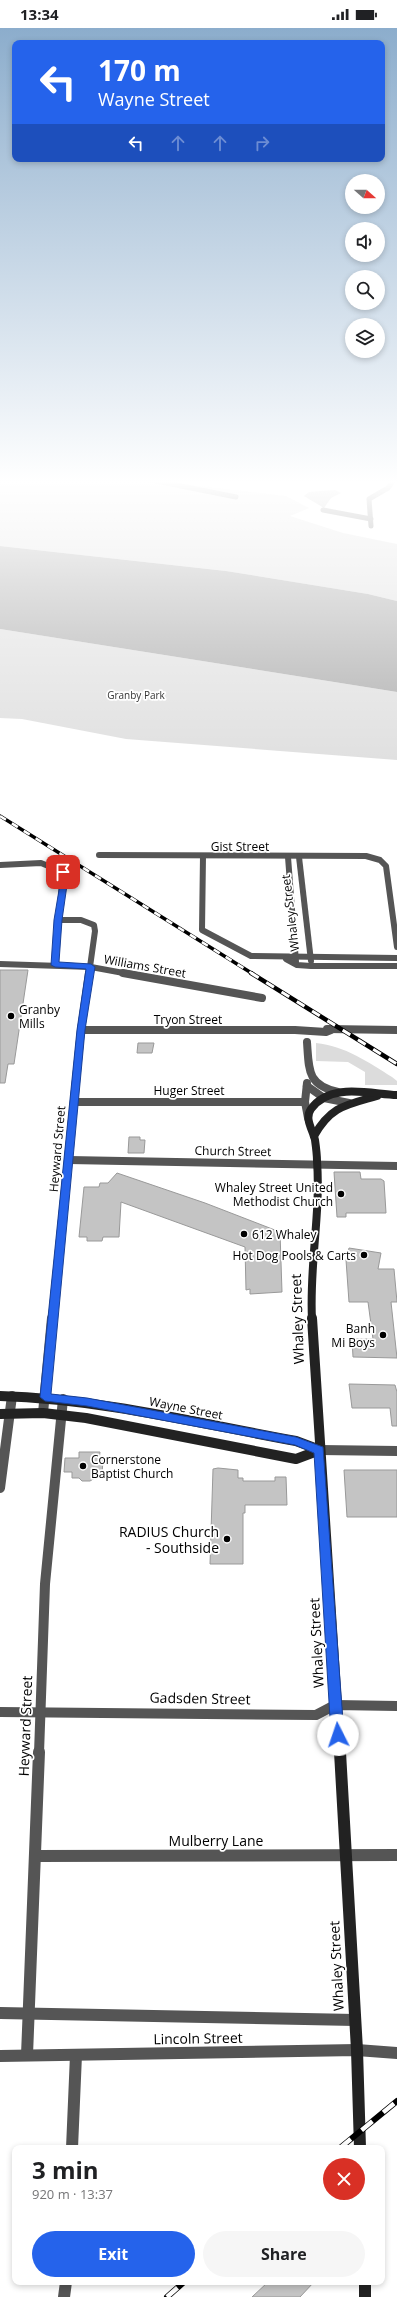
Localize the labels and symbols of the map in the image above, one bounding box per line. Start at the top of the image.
north arrow [345,174,385,214]
park label: Granby Park [107,688,166,702]
street label: Gist Street [211,838,269,855]
pin [46,855,80,889]
street label: Whaley Street [277,873,303,953]
street label: Williams Street [102,950,188,982]
place label: Granby Mills [19,1001,61,1032]
marker: Granby Mills [6,1011,16,1021]
street label: Tryon Street [154,1011,222,1028]
street label: Huger Street [154,1082,225,1099]
street label: Heyward Street [45,1105,69,1193]
street label: Church Street [194,1142,272,1160]
place label: Whaley Street United Methodist Church [215,1179,333,1210]
marker: Whaley Street United Methodist Church [336,1189,346,1199]
place label: 612 Whaley [252,1226,318,1243]
marker: 612 Whaley [239,1229,249,1239]
place label: Hot Dog Pools & Carts [232,1247,356,1264]
marker: Hot Dog Pools & Carts [359,1250,369,1260]
street label: Whaley Street [286,1273,308,1365]
place label: Banh Mi Boys [331,1320,375,1351]
marker: Banh Mi Boys [378,1330,388,1340]
street label: Wayne Street [148,1393,224,1423]
place label: Cornerstone Baptist Church [91,1451,173,1482]
marker: Cornerstone Baptist Church [78,1461,88,1471]
place label: RADIUS Church - Southside [119,1522,219,1557]
marker: RADIUS Church - Southside [222,1534,232,1544]
street label: Whaley Street [304,1597,328,1689]
street label: Heyward Street [14,1675,36,1777]
street label: Gadsden Street [149,1688,251,1708]
position arrow [317,1714,359,1756]
street label: Mulberry Lane [169,1831,264,1850]
street label: Whaley Street [324,1920,348,2012]
street label: Lincoln Street [153,2028,243,2048]

